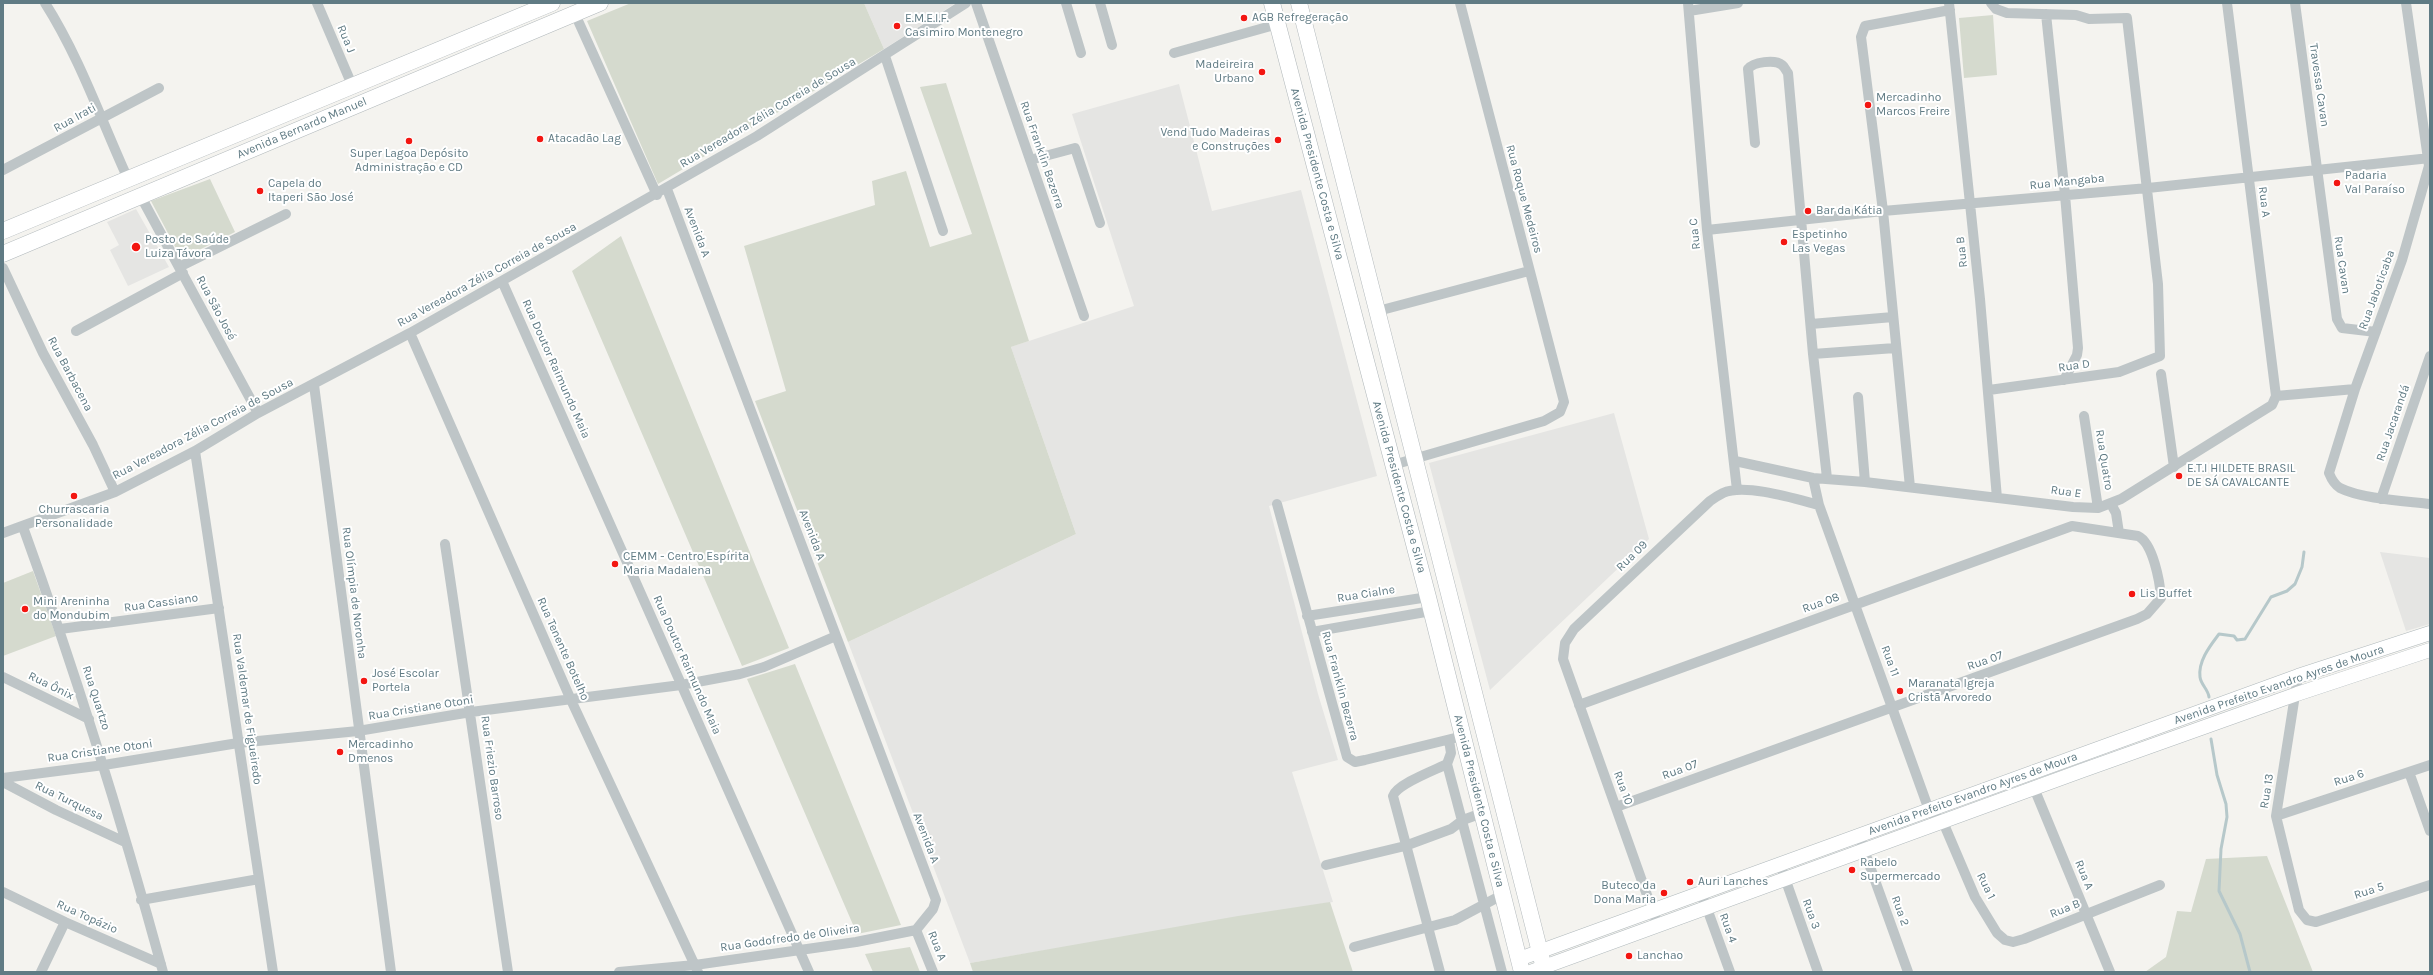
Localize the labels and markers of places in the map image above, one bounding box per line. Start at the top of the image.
place label: AGB Refregeração [1252,11,1348,25]
place label: E.M.E.I.F. Casimiro Montenegro [905,12,1023,40]
marker: AGB Refregeração [1239,13,1249,23]
marker: E.M.E.I.F. Casimiro Montenegro [892,21,902,31]
place label: Madeireira Urbano [1195,58,1254,86]
marker: Madeireira Urbano [1257,67,1267,77]
place label: Mercadinho Marcos Freire [1876,91,1950,119]
marker: Mercadinho Marcos Freire [1863,100,1873,110]
place label: Vend Tudo Madeiras e Construções [1160,126,1270,154]
place label: Atacadão Lag [548,132,621,146]
marker: Atacadão Lag [535,134,545,144]
marker: Vend Tudo Madeiras e Construções [1273,135,1283,145]
marker: Super Lagoa Depósito Administração e CD [404,136,414,146]
place label: Super Lagoa Depósito Administração e CD [350,147,468,175]
place label: Padaria Val Paraíso [2345,169,2405,197]
place label: Capela do Itaperi São José [268,177,354,205]
marker: Padaria Val Paraíso [2332,178,2342,188]
marker: Capela do Itaperi São José [255,186,265,196]
place label: Bar da Kátia [1816,204,1882,218]
marker: Bar da Kátia [1803,206,1813,216]
place label: Espetinho Las Vegas [1792,228,1847,256]
place label: Posto de Saúde Luiza Távora [145,233,229,261]
marker: Espetinho Las Vegas [1779,237,1789,247]
marker: Posto de Saúde Luiza Távora [130,241,142,253]
place label: E.T.I HILDETE BRASIL DE SÁ CAVALCANTE [2187,462,2295,490]
marker: E.T.I HILDETE BRASIL DE SÁ CAVALCANTE [2174,471,2184,481]
marker: Churrascaria Personalidade [69,491,79,501]
place label: Churrascaria Personalidade [35,503,113,531]
place label: CEMM - Centro Espírita Maria Madalena [623,550,749,578]
marker: CEMM - Centro Espírita Maria Madalena [610,559,620,569]
place label: Lis Buffet [2140,587,2192,601]
marker: Lis Buffet [2127,589,2137,599]
place label: Mini Areninha do Mondubim [33,595,110,623]
marker: Mini Areninha do Mondubim [20,604,30,614]
place label: José Escolar Portela [372,667,439,695]
marker: José Escolar Portela [359,676,369,686]
place label: Maranata Igreja Cristã Arvoredo [1908,677,1995,705]
marker: Maranata Igreja Cristã Arvoredo [1895,686,1905,696]
place label: Mercadinho Dmenos [348,738,413,766]
marker: Mercadinho Dmenos [335,747,345,757]
place label: Rabelo Supermercado [1860,856,1940,884]
marker: Rabelo Supermercado [1847,865,1857,875]
place label: Auri Lanches [1698,875,1768,889]
marker: Auri Lanches [1685,877,1695,887]
place label: Buteco da Dona Maria [1594,879,1656,907]
marker: Buteco da Dona Maria [1659,888,1669,898]
place label: Lanchao [1637,949,1683,963]
marker: Lanchao [1624,951,1634,961]

